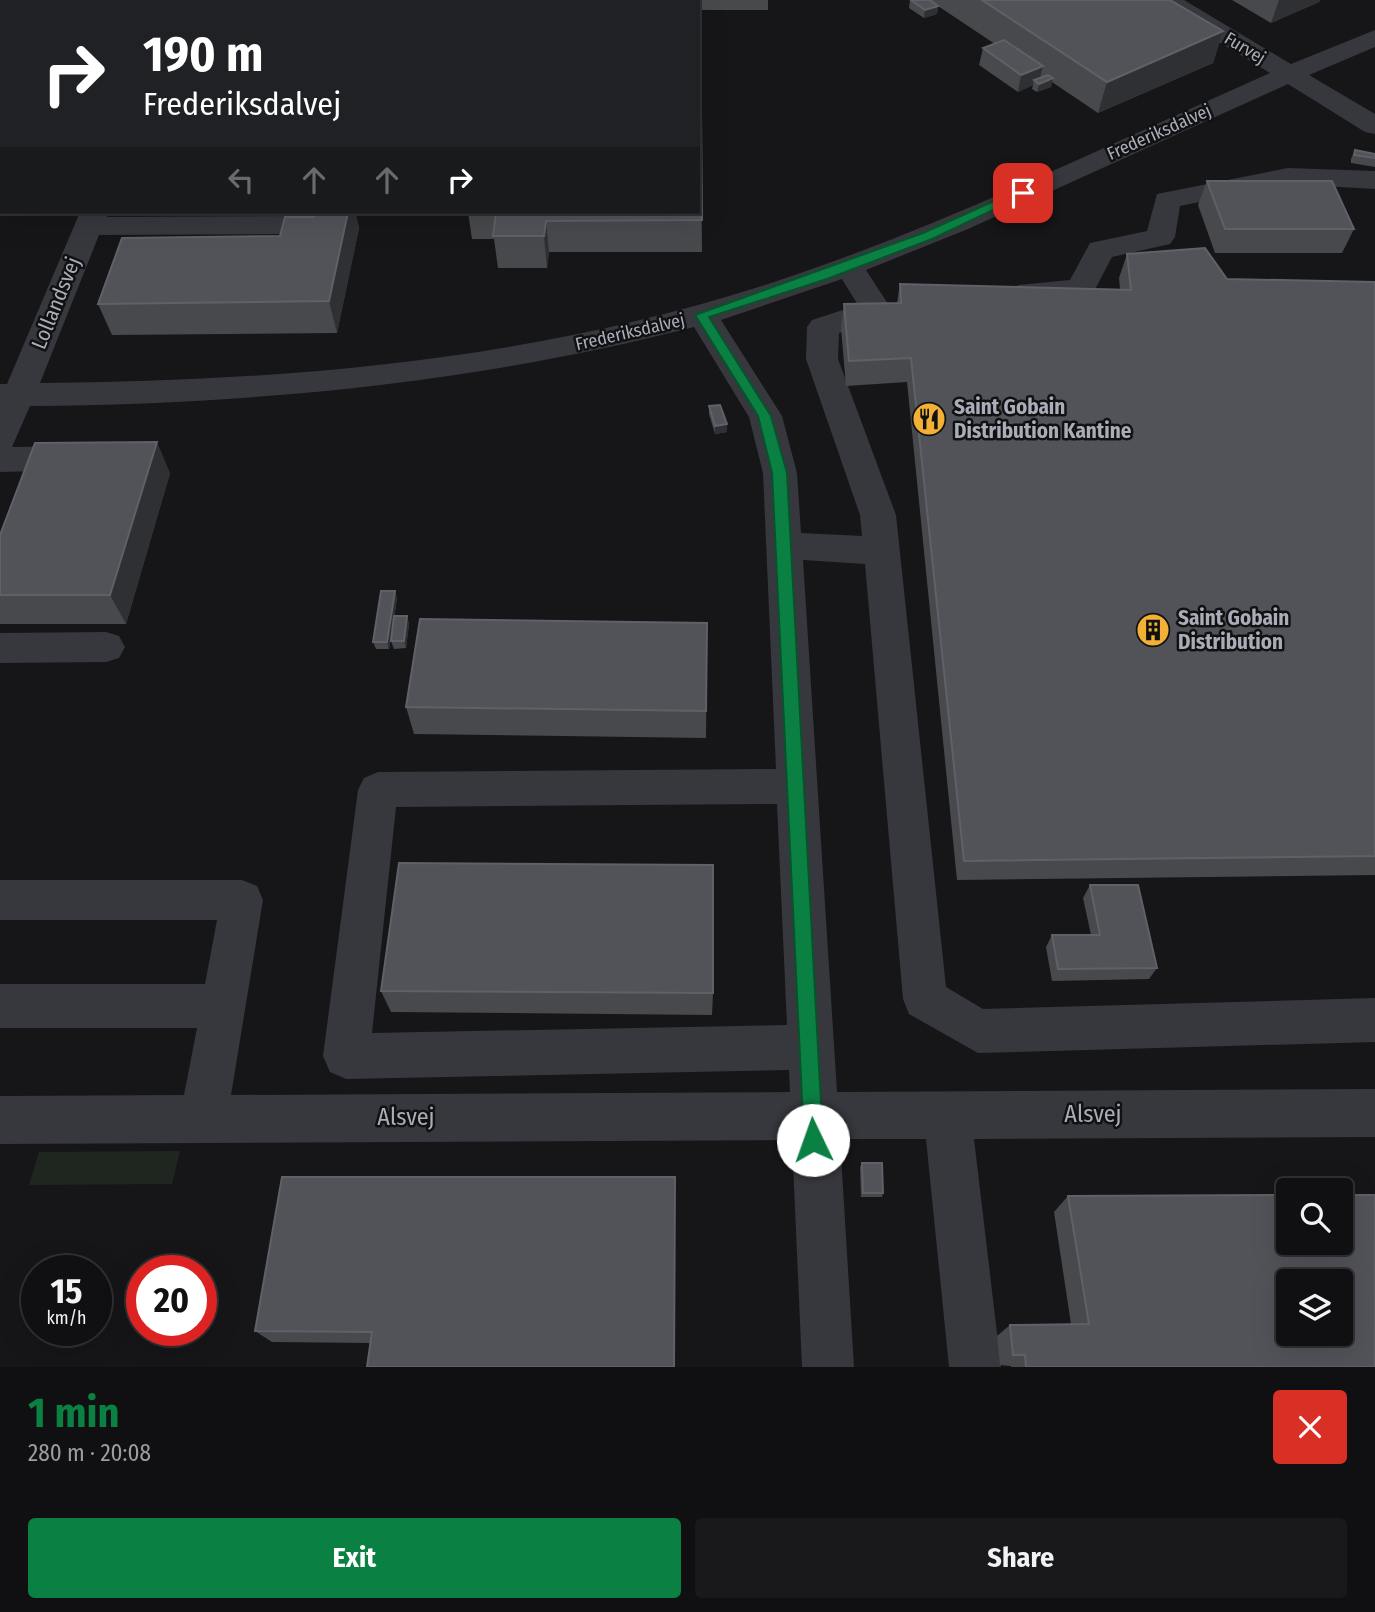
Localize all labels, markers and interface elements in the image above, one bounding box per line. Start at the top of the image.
text: 190 m [143,25,263,84]
street label: Furvej [1220,27,1270,69]
icon: right [28,28,119,119]
text: Frederiksdalvej [143,85,341,123]
street label: Frederiksdalvej [1104,99,1214,165]
icon: left [222,161,260,199]
icon: ahead [295,161,333,199]
icon: ahead [368,161,406,199]
icon: right [441,161,479,199]
pin [993,163,1053,223]
icon: arrive [1004,174,1042,212]
street label: Lollandsvej [26,253,86,353]
street label: Frederiksdalvej [573,309,687,355]
place label: Saint Gobain Distribution Kantine [954,394,1132,444]
restaurant icon: Saint Gobain Distribution Kantine [910,400,948,438]
place label: Saint Gobain Distribution [1178,605,1289,655]
building icon: Saint Gobain Distribution [1134,611,1172,649]
street label: Alsvej [1064,1100,1122,1128]
street label: Alsvej [377,1103,435,1131]
position arrow [776,1103,850,1177]
map controls [1276,1178,1353,1346]
button: search [1276,1178,1353,1255]
speed limit sign: 20 [126,1255,217,1346]
button: layers [1276,1269,1353,1346]
text: 15 [50,1270,82,1312]
text: km/h [46,1307,87,1329]
text: 1 min [28,1388,119,1438]
button: close [1273,1390,1347,1464]
text: 280 m · 20:08 [28,1439,151,1467]
button: Exit [28,1518,681,1598]
button: Share [695,1518,1347,1598]

